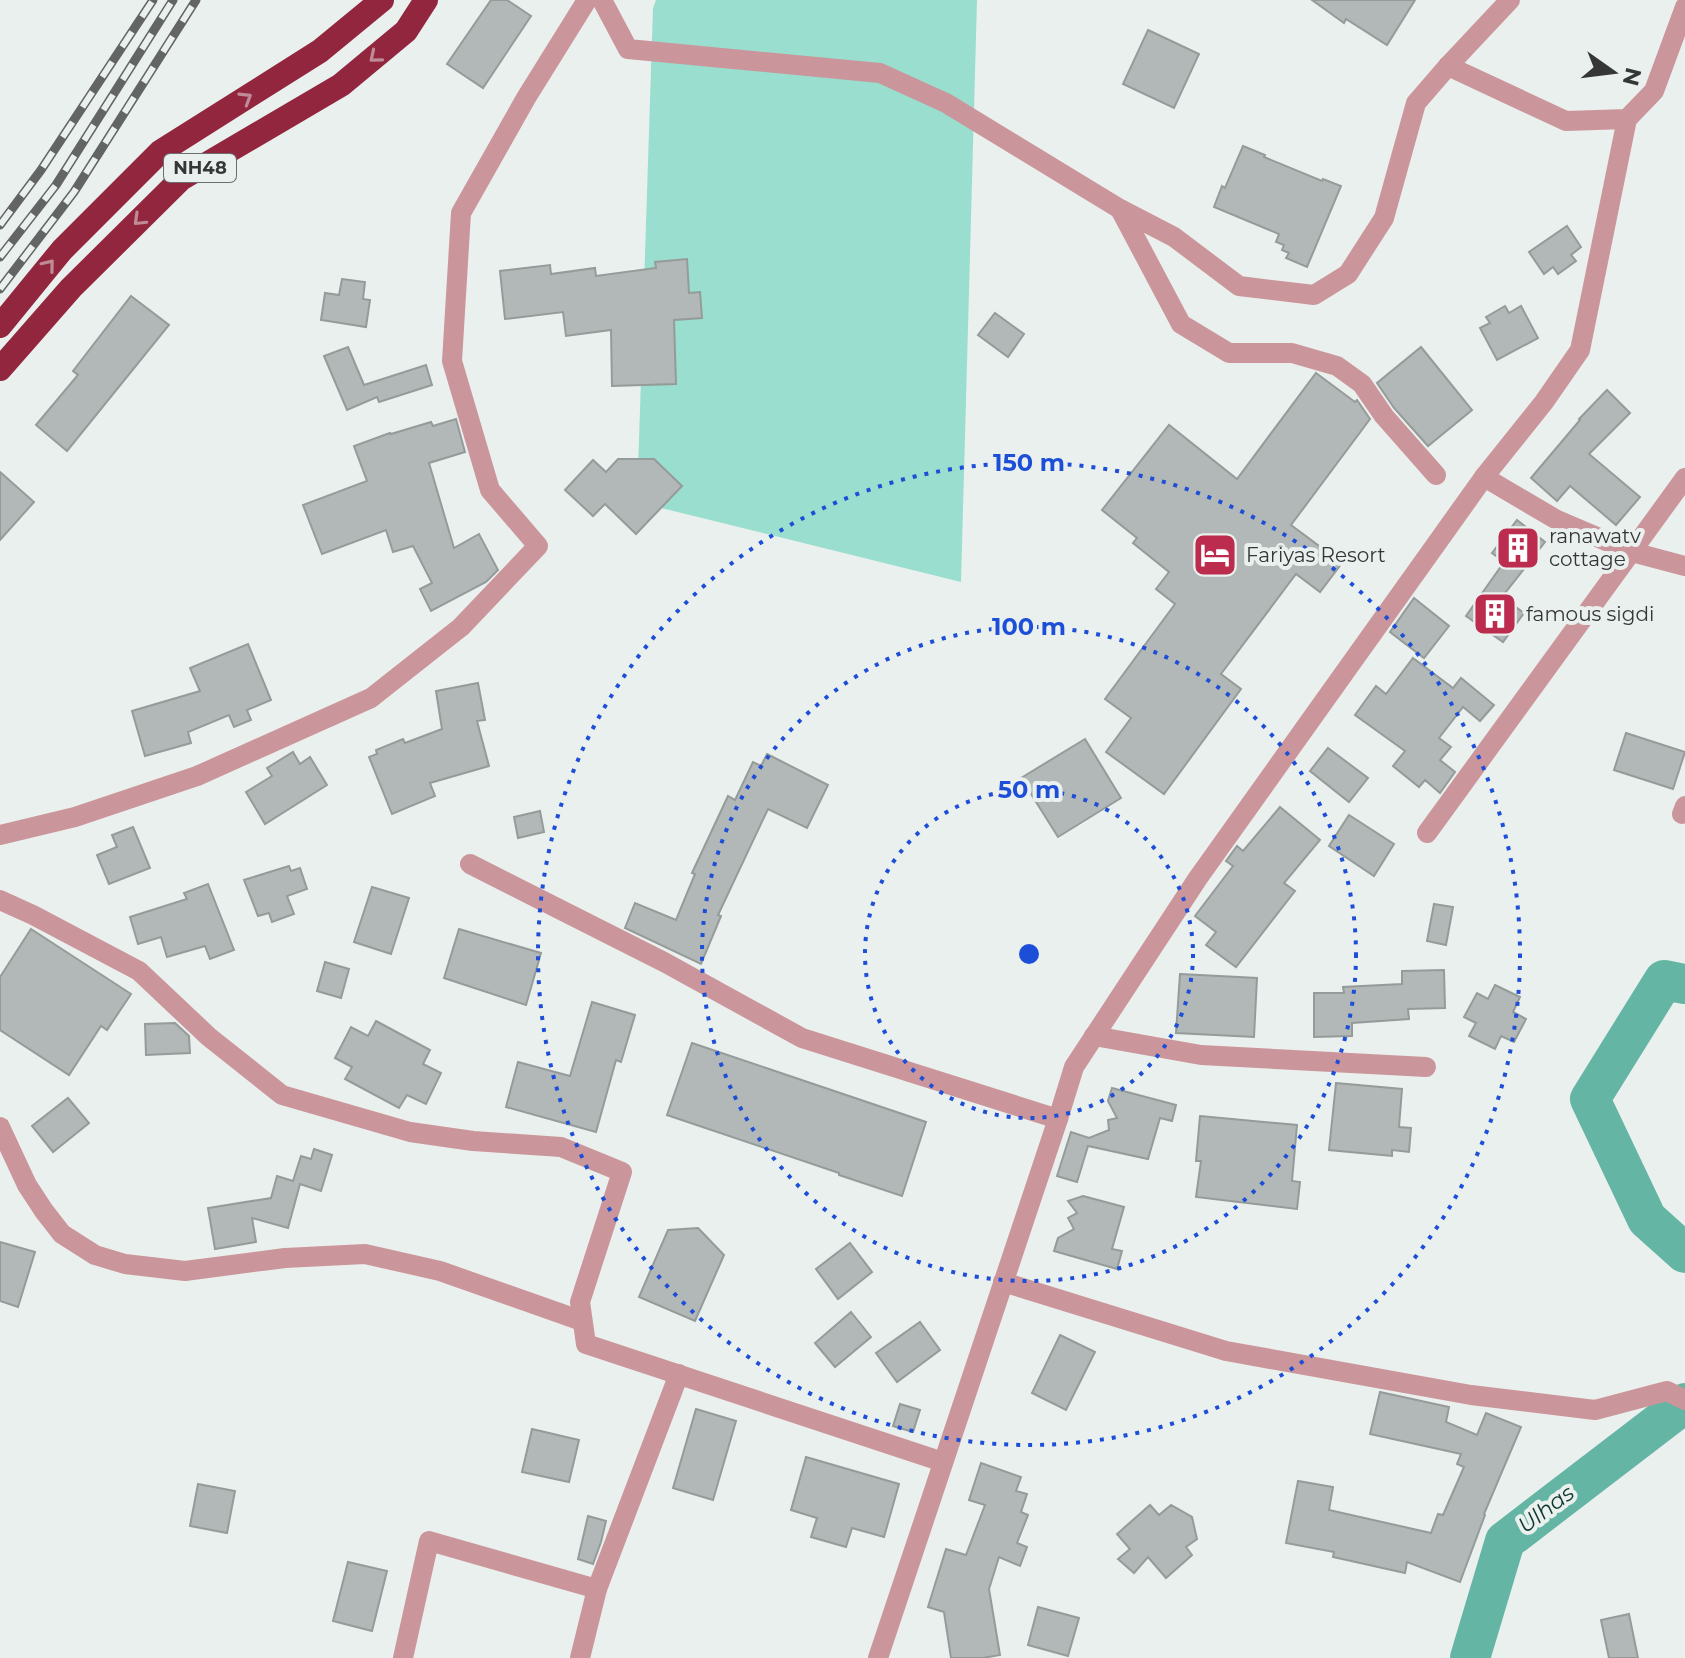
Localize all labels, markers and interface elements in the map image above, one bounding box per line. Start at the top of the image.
north arrow [1573,32,1653,112]
one-way arrow [369,47,384,62]
text: N [1617,65,1647,89]
one-way arrow [237,92,252,107]
road number: NH48 [164,154,236,182]
one-way arrow [134,211,148,225]
one-way arrow [39,260,54,275]
text: 150 m [993,448,1065,477]
building icon: ranawatv cottage [1494,524,1542,572]
place label: ranawatv cottage [1549,524,1641,571]
hotel icon: Fariyas Resort [1191,531,1239,579]
place label: Fariyas Resort [1246,543,1386,567]
building icon: famous sigdi [1471,590,1519,638]
place label: famous sigdi [1526,602,1654,626]
text: 100 m [992,612,1066,641]
text: 50 m [998,775,1060,804]
centre of rings [1015,940,1043,968]
water label: Ulhas [1513,1479,1580,1539]

